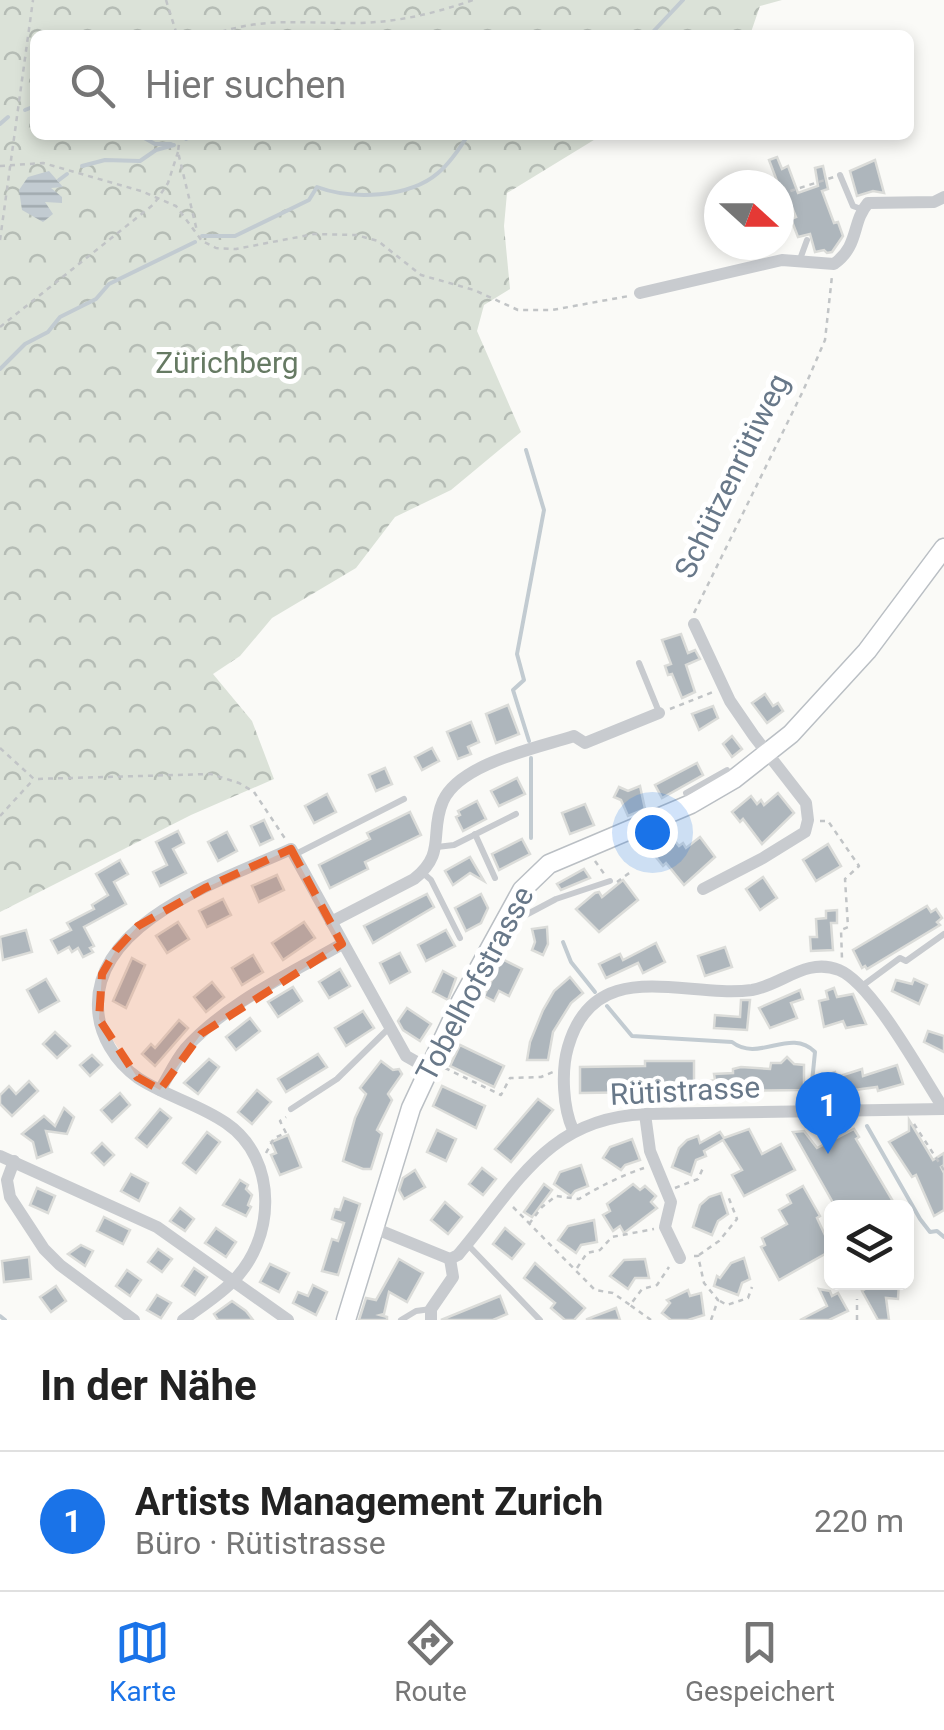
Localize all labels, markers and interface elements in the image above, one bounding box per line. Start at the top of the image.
search box [30,30,914,140]
icon: search [65,58,120,113]
text: Hier suchen [145,63,346,107]
north arrow [704,170,794,260]
park label: Zürichberg [155,345,299,380]
street label: Schützenrütiweg [667,368,796,584]
your location [627,807,678,858]
street label: Tobelhofstrasse [408,880,541,1087]
street label: Rütistrasse [609,1069,761,1112]
pin: 1 [796,1072,860,1154]
map controls [824,1200,914,1290]
button: layers [824,1200,914,1290]
text: In der Nähe [40,1361,257,1410]
text: Artists Management Zurich [135,1480,603,1524]
text: 1 [63,1502,82,1540]
text: 220 m [814,1502,904,1540]
text: Büro · Rütistrasse [135,1524,386,1562]
tab: Karte [109,1615,176,1708]
tab: Route [394,1615,467,1708]
tab: Gespeichert [685,1615,835,1708]

